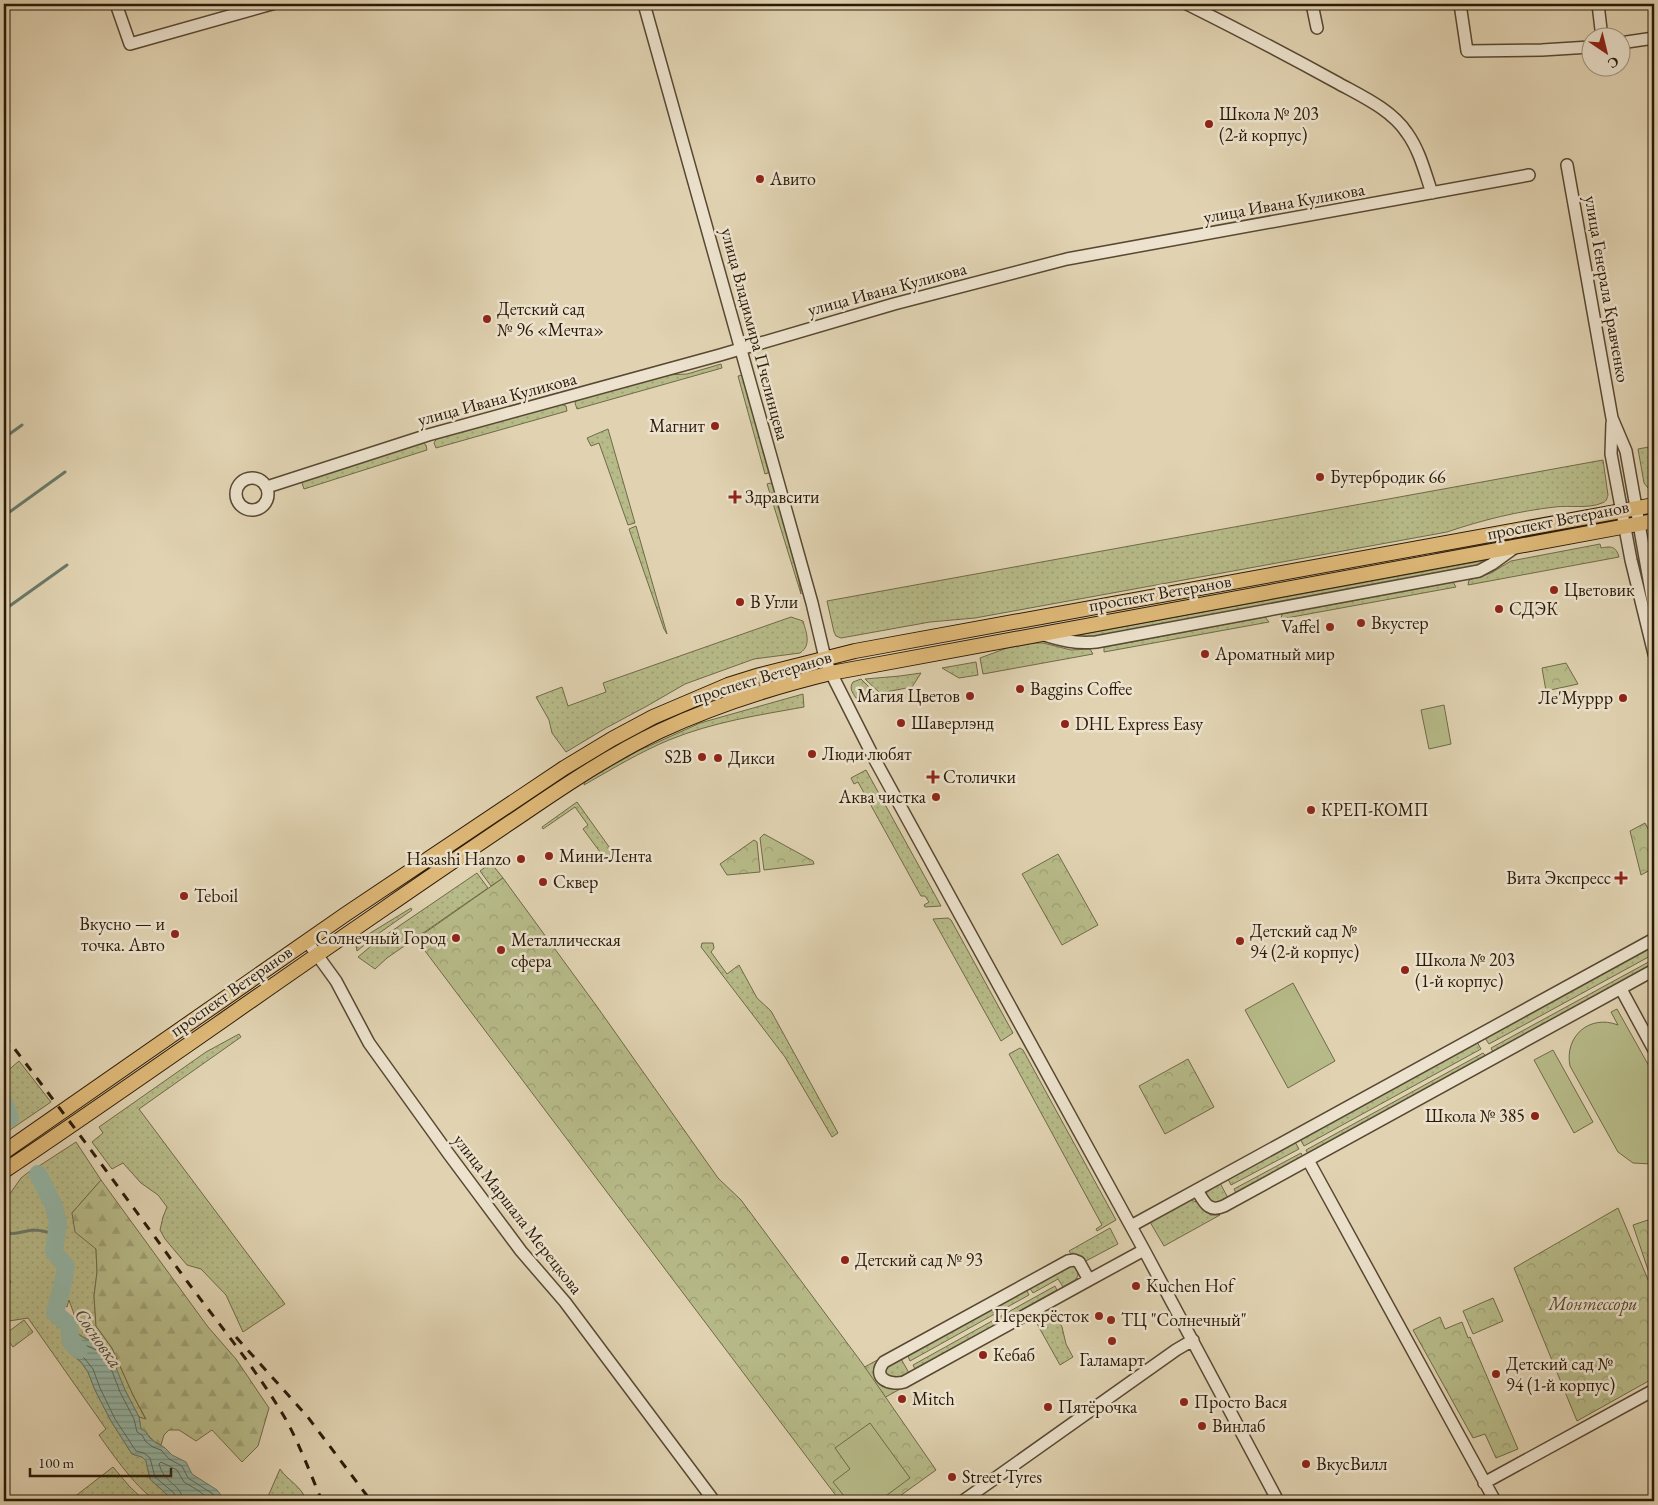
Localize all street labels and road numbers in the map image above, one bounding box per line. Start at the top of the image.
street label: улица Ивана Куликова [1201,177,1367,228]
street label: улица Генерала Кравченко [1580,194,1635,384]
street label: улица Владимира Пчелинцева [716,225,795,443]
street label: улица Ивана Куликова [805,256,970,321]
street label: улица Ивана Куликова [415,366,580,431]
street label: проспект Ветеранов [1485,494,1631,545]
street label: проспект Ветеранов [1087,569,1233,616]
street label: проспект Ветеранов [690,644,834,709]
street label: проспект Ветеранов [165,940,297,1041]
street label: улица Маршала Мерецкова [449,1129,589,1299]

